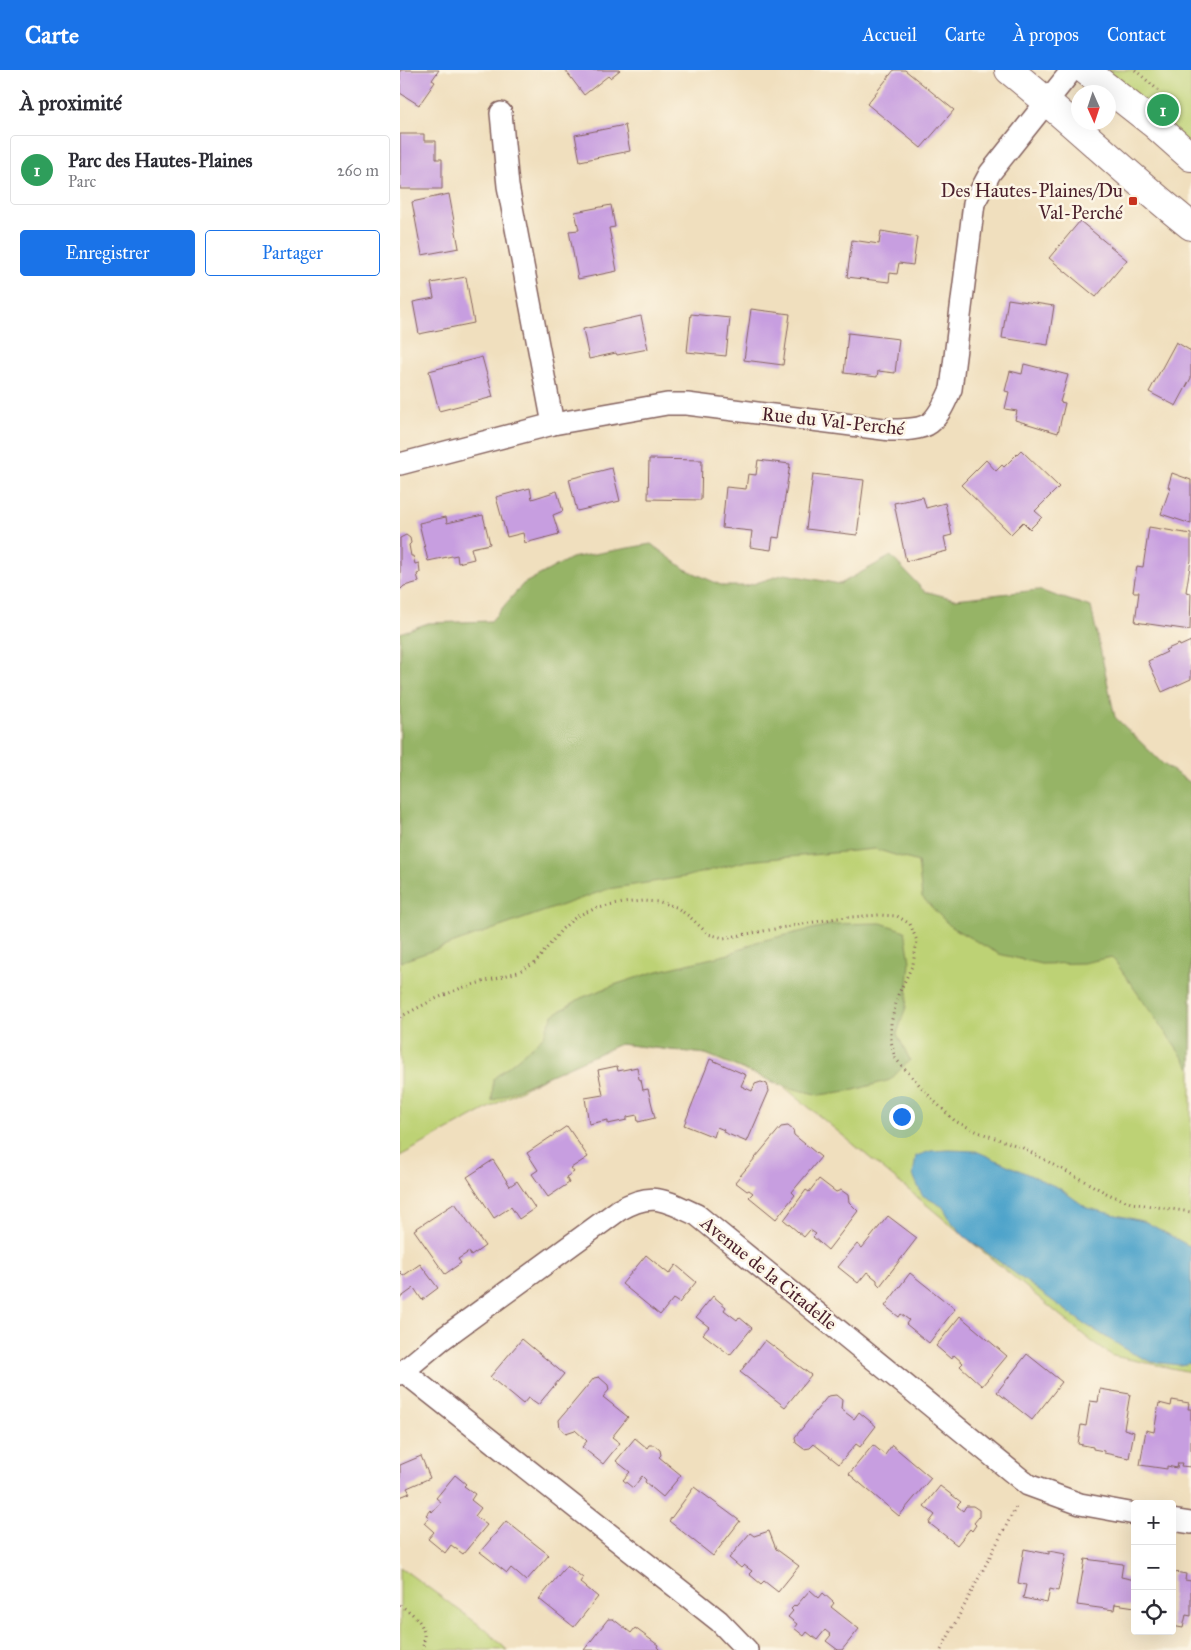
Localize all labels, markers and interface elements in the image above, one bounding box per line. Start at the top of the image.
text: Carte [25,20,79,50]
text: Accueil [863,24,917,46]
text: Carte [945,24,985,46]
text: À propos [1013,24,1079,46]
text: Contact [1107,24,1166,46]
north arrow [1071,85,1116,130]
text: À proximité [20,90,122,116]
pin: 1 [1147,91,1179,129]
text: Parc des Hautes-Plaines [68,149,253,172]
text: 1 [34,161,40,180]
text: 260 m [337,161,379,180]
text: Parc [68,172,96,191]
place label: Des Hautes-Plaines/Du Val-Perché [941,179,1123,224]
marker: Des Hautes-Plaines/Du Val-Perché [1127,195,1139,207]
button: Enregistrer [20,230,195,276]
button: Partager [205,230,380,276]
street label: Rue du Val-Perché [760,402,906,440]
your location [889,1104,915,1130]
street label: Avenue de la Citadelle [696,1210,842,1335]
map controls [1131,1500,1176,1635]
button: + [1131,1500,1176,1545]
button: − [1131,1545,1176,1590]
button: locate [1131,1590,1176,1635]

